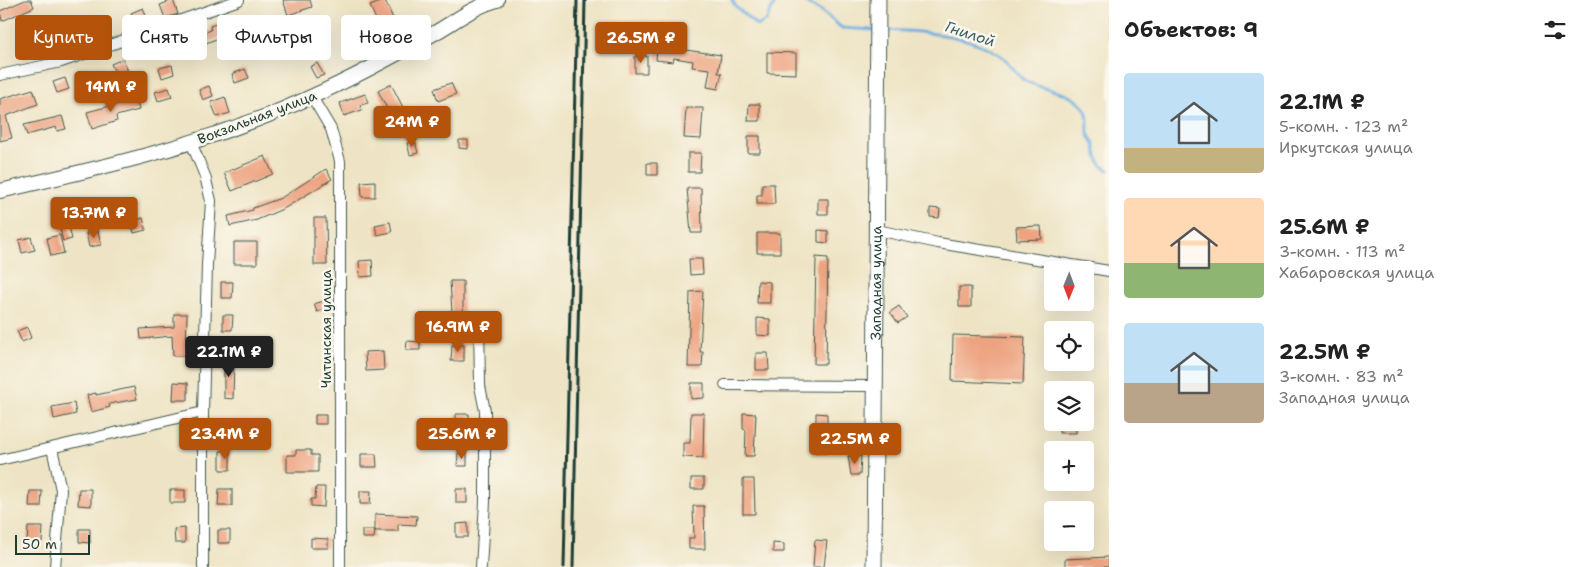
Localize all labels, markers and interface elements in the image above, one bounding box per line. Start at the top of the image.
chip: Купить [15,15,112,60]
chip: Снять [122,15,207,60]
chip: Фильтры [217,15,331,60]
chip: Новое [341,15,431,60]
text: Объектов: 9 [1124,16,1258,44]
icon: filters [1541,16,1569,44]
water label: Гнилой [942,17,998,51]
pin: 26.5M ₽ [595,22,687,64]
text: 26.5M ₽ [606,27,676,48]
pin: 14M ₽ [76,70,146,113]
text: 14M ₽ [85,76,137,97]
street label: Вокзальная улица [195,86,319,148]
text: 22.1M ₽ [1279,88,1365,116]
icon: home [1164,93,1224,153]
pin: 24M ₽ [377,106,447,148]
text: 24M ₽ [385,111,439,132]
text: 5-комн. · 123 m² [1279,116,1408,137]
text: Иркутская улица [1279,137,1413,158]
pin: 13.7M ₽ [48,196,140,239]
text: 13.7M ₽ [62,202,126,223]
text: 25.6M ₽ [1279,213,1370,241]
icon: home [1164,218,1224,278]
street label: Западная улица [867,225,885,340]
text: 3-комн. · 113 m² [1279,241,1405,262]
north arrow [1044,261,1094,311]
map controls [1044,261,1094,551]
text: Хабаровская улица [1279,262,1434,283]
street label: Читинская улица [317,269,335,388]
pin: 16.9M ₽ [412,310,504,353]
text: 16.9M ₽ [426,316,490,337]
button: locate [1044,321,1094,371]
pin: 22.1M ₽ [183,336,275,378]
text: 22.5M ₽ [1279,338,1371,366]
text: 22.1M ₽ [196,341,262,362]
icon: home [1164,343,1224,403]
text: 3-комн. · 83 m² [1279,366,1404,387]
button: layers [1044,381,1094,431]
text: Западная улица [1279,387,1410,408]
pin: 23.4M ₽ [179,418,271,460]
pin: 25.6M ₽ [416,418,508,460]
pin: 22.5M ₽ [809,422,901,465]
text: 23.4M ₽ [190,423,260,444]
text: 25.6M ₽ [427,423,497,444]
text: 22.5M ₽ [820,428,890,449]
button: + [1044,441,1094,491]
button: − [1044,501,1094,551]
scale bar [15,532,90,555]
text: 50 m [22,535,57,553]

